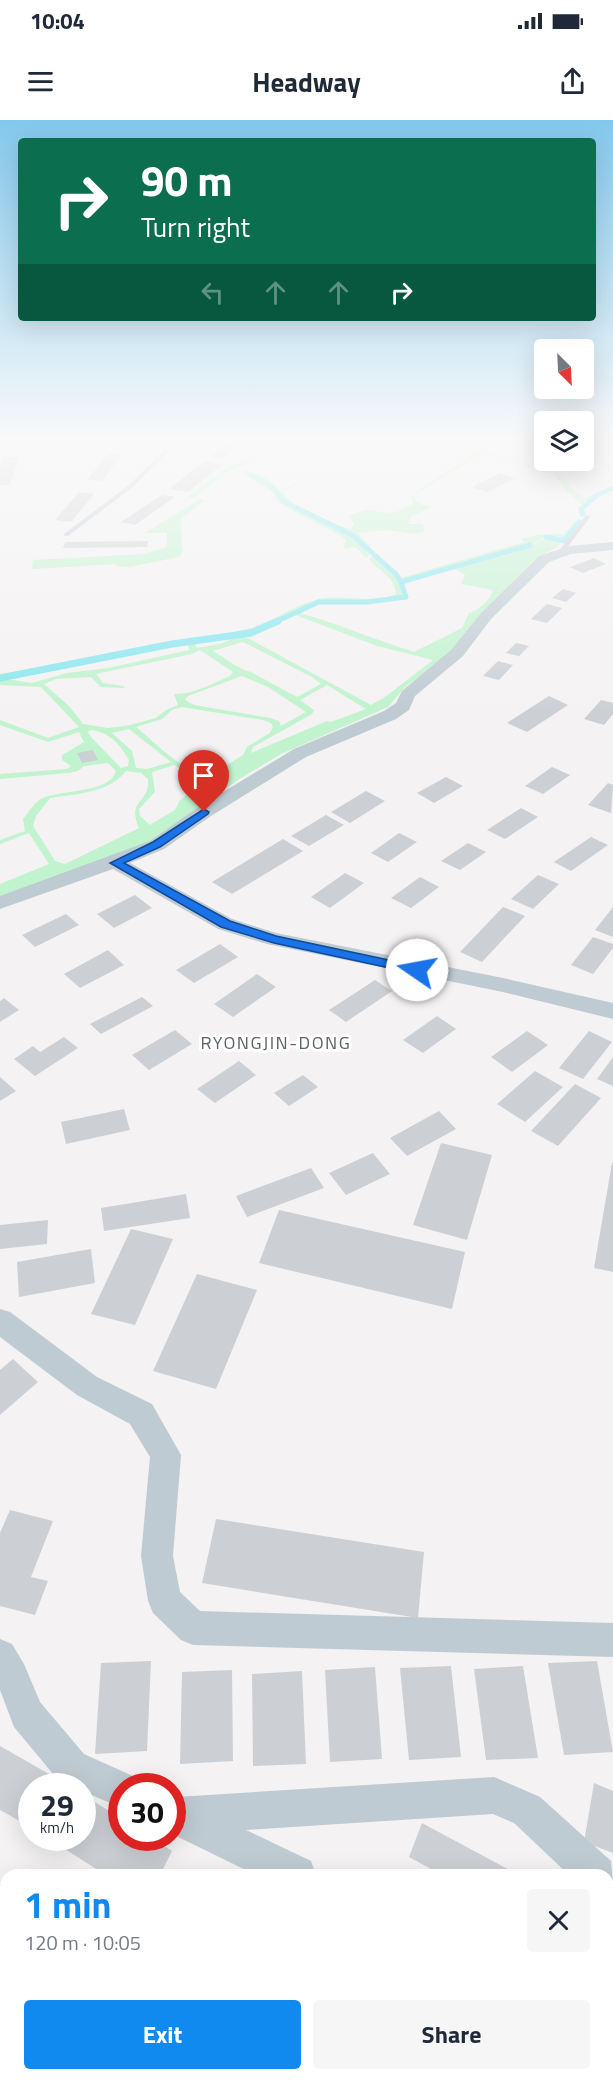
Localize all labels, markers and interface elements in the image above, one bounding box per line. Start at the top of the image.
text: 10:04 [30,4,85,38]
text: Headway [252,61,361,102]
icon: menu [24,65,57,98]
icon: share [556,65,589,98]
text: 90 m [141,148,233,212]
icon: right [42,162,120,240]
text: Turn right [141,206,250,247]
icon: left [196,276,229,309]
icon: ahead [259,276,292,309]
icon: ahead [322,276,355,309]
icon: right [385,276,418,309]
north arrow [534,339,594,399]
map controls [534,339,594,471]
button: layers [534,411,594,471]
pin [178,750,229,812]
icon: arrive [187,759,220,792]
position arrow [385,938,449,1002]
district label: RYONGJIN-DONG [201,1029,351,1056]
speed limit sign: 30 [108,1773,186,1851]
text: 29 [40,1782,74,1828]
text: km/h [40,1816,74,1839]
text: 1 min [24,1877,111,1932]
button: close [527,1889,590,1952]
text: 120 m · 10:05 [24,1927,141,1958]
button: Exit [24,2000,301,2069]
button: Share [313,2000,590,2069]

